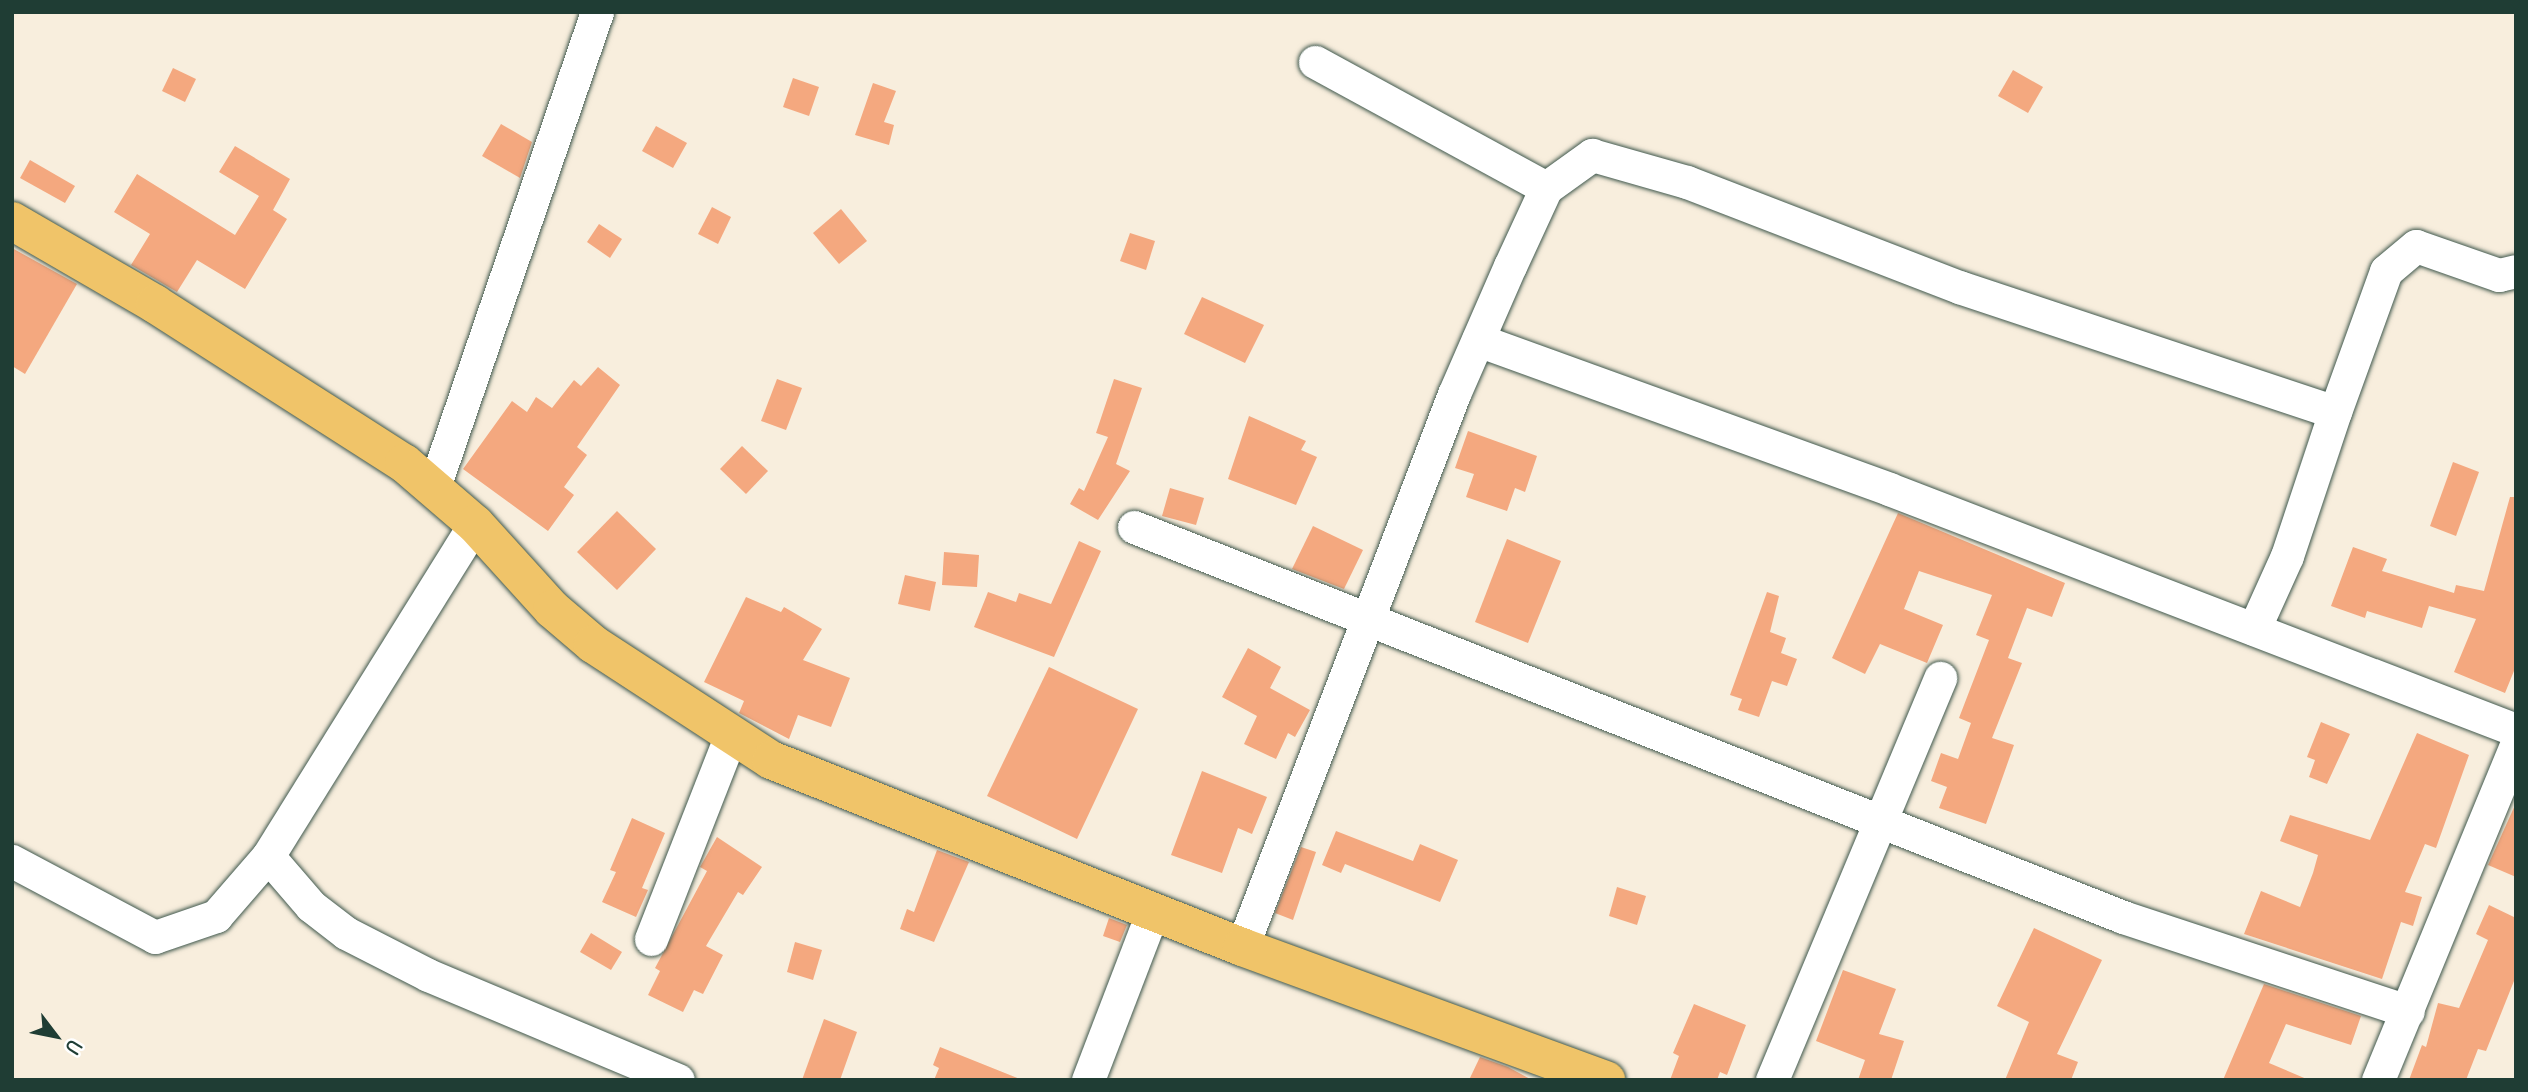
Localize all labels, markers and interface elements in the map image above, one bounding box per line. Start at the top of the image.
north arrow [21,1001,91,1071]
text: U [60,1035,87,1059]

